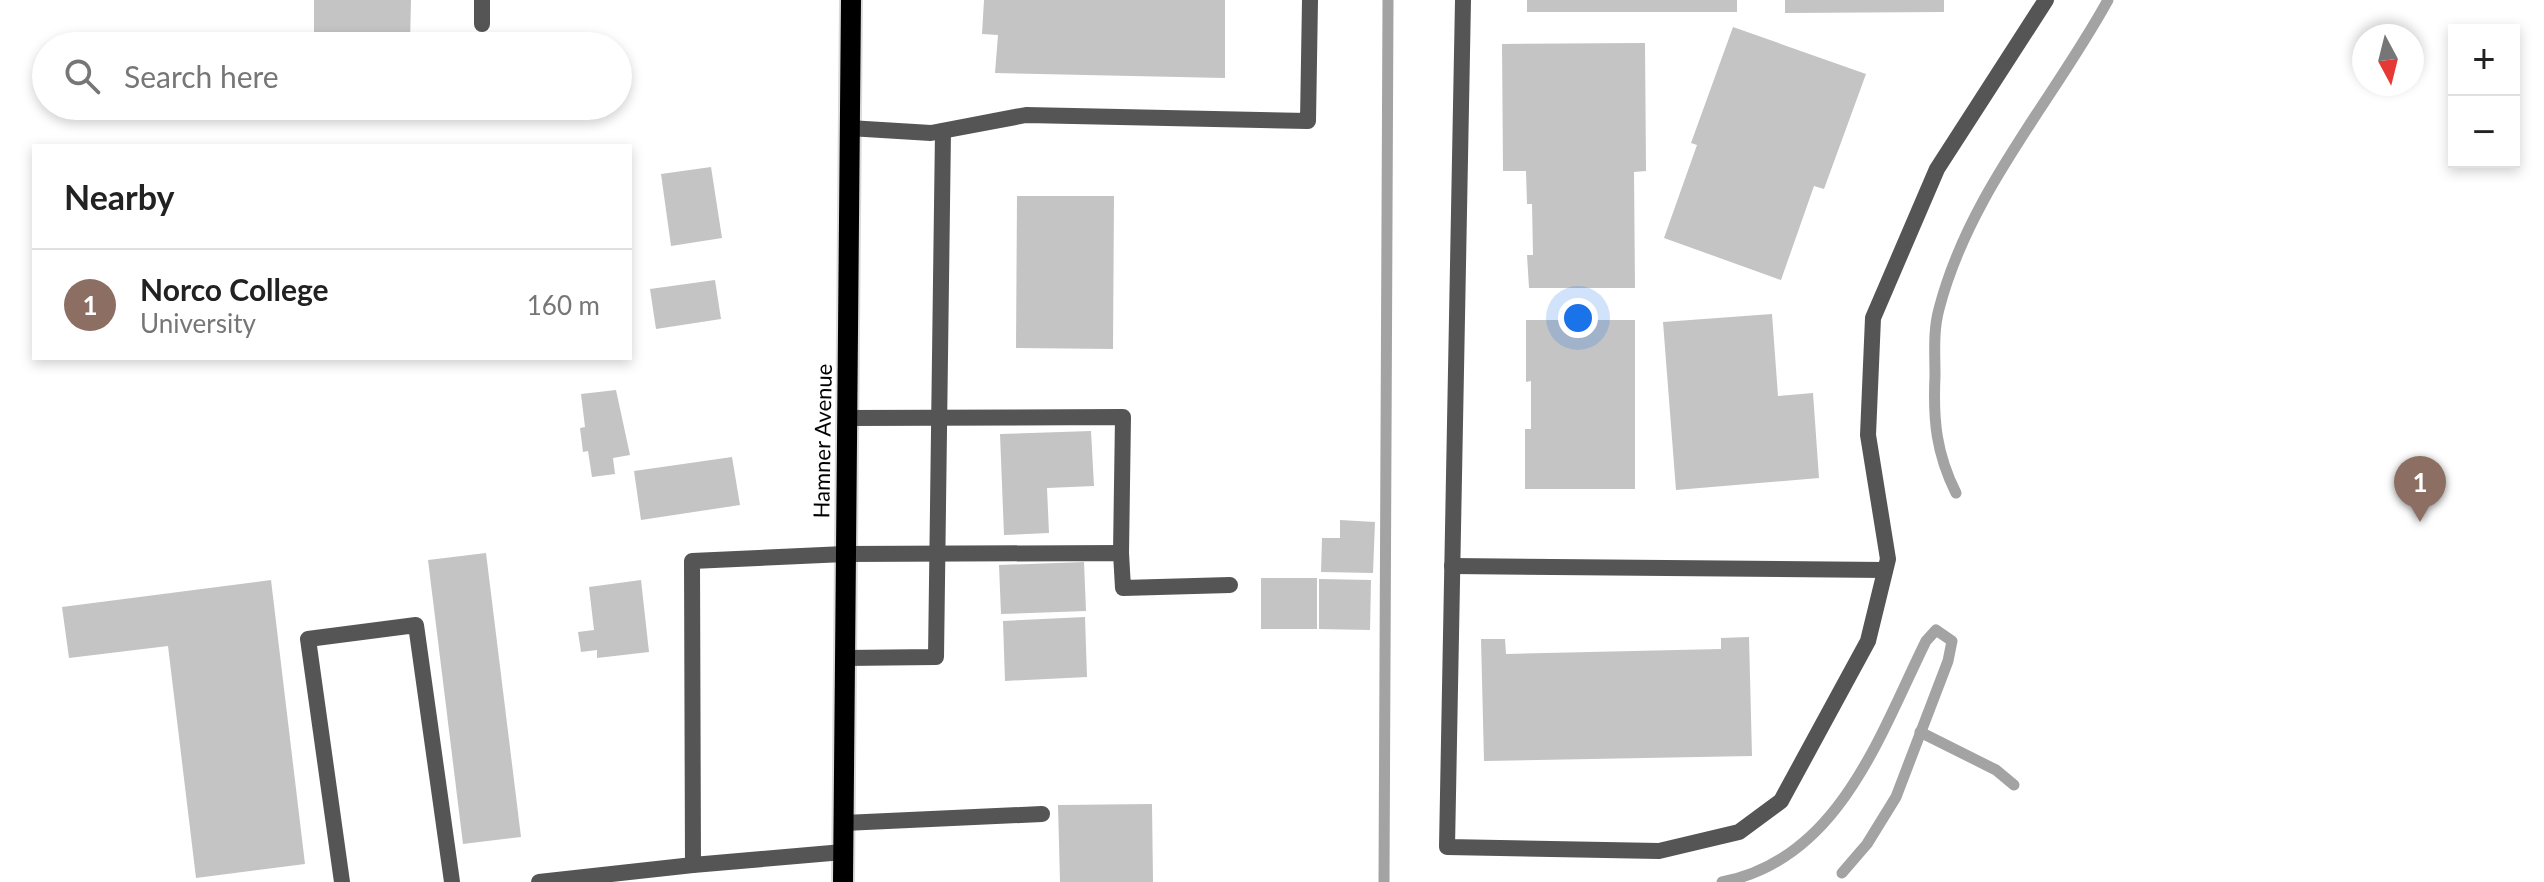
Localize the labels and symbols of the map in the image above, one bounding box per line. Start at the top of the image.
north arrow [2352,24,2424,96]
your location [1558,298,1598,338]
street label: Hamner Avenue [807,363,837,519]
pin: 1 [2394,456,2446,522]

